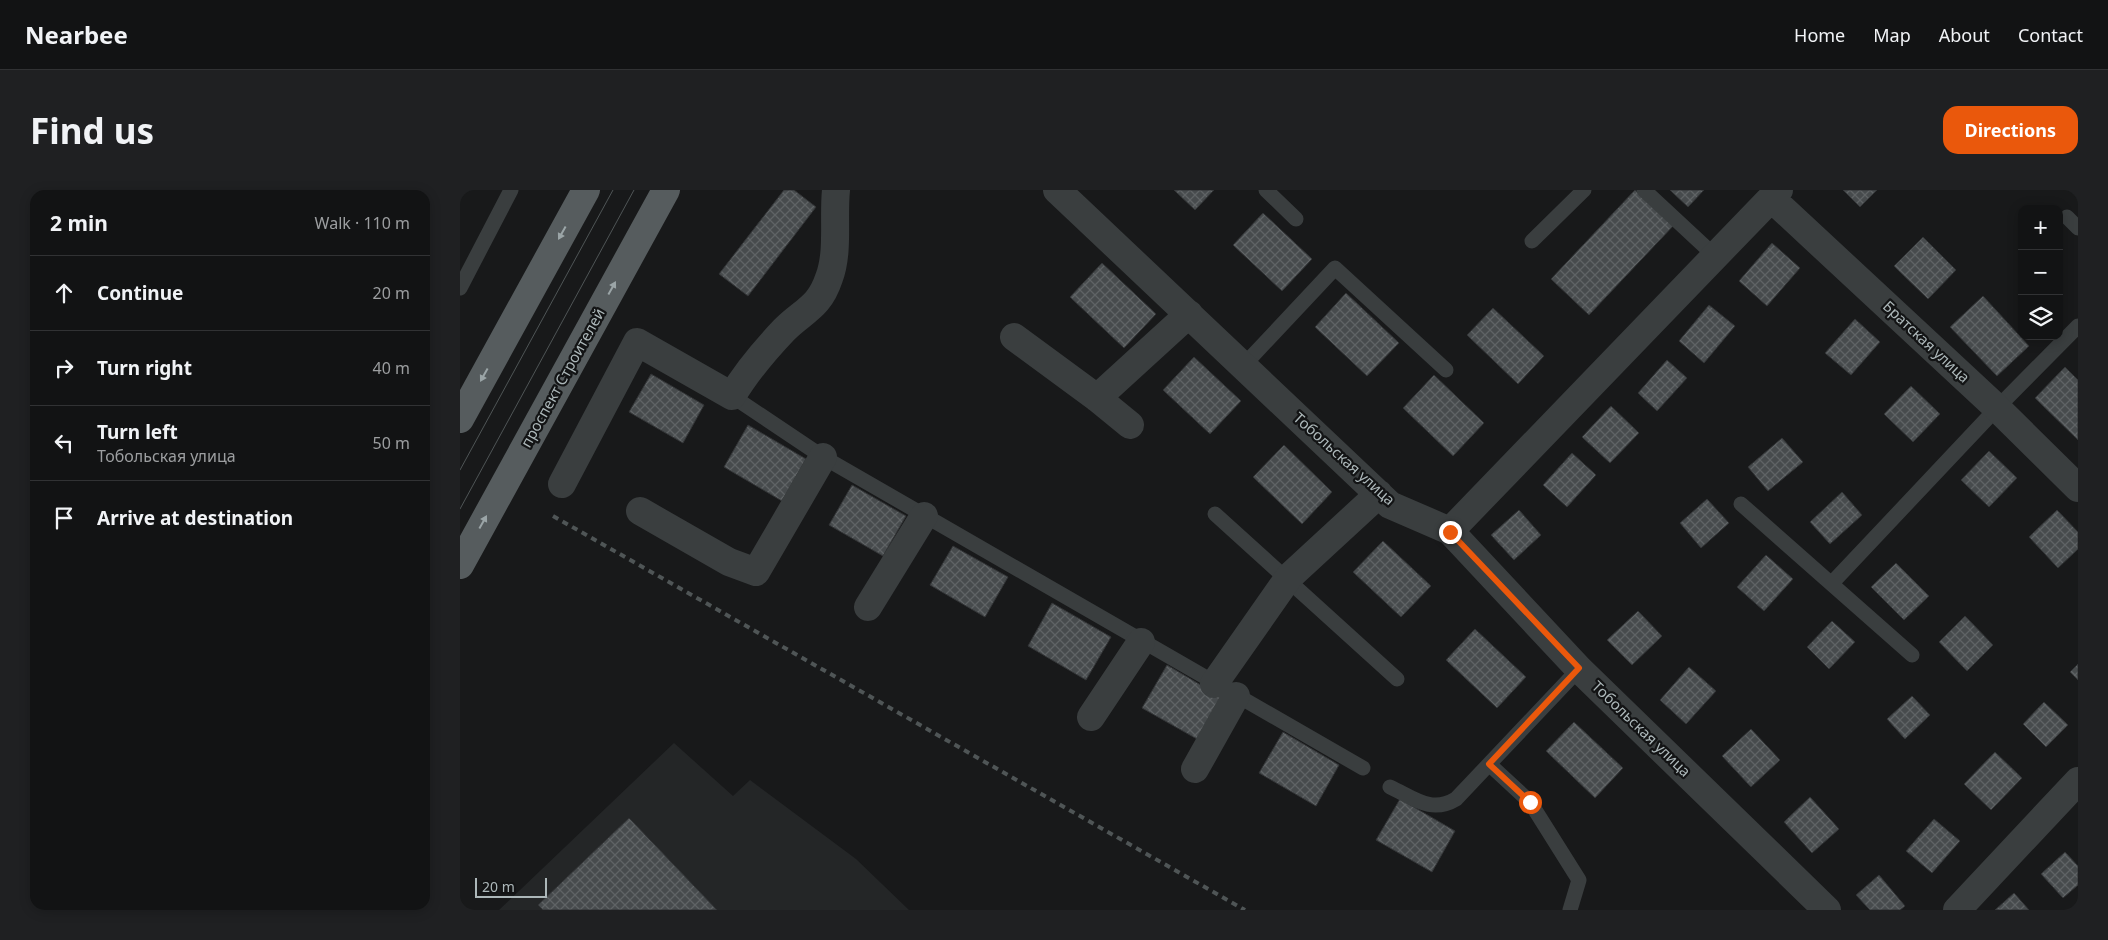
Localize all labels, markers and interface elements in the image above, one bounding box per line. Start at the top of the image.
text: Nearbee [25,18,128,51]
text: Home [1794,23,1845,47]
text: Map [1873,23,1911,47]
text: About [1939,23,1990,47]
text: Contact [2018,23,2083,47]
button: Directions [1943,106,2078,154]
text: Find us [30,107,154,154]
map controls [2018,205,2063,340]
button: + [2018,205,2063,250]
text: 2 min [50,209,108,237]
text: Walk · 110 m [315,212,410,234]
one-way arrow [558,226,567,239]
button: − [2018,250,2063,295]
icon: ahead [50,279,78,307]
text: Continue [97,280,183,306]
one-way arrow [608,281,616,295]
text: 20 m [373,282,410,304]
button: layers [2018,295,2063,340]
street label: Братская улица [1879,296,1974,387]
street label: проспект Строителей [516,304,609,451]
icon: right [50,354,78,382]
text: Turn right [97,355,192,381]
text: 40 m [373,357,410,379]
one-way arrow [480,368,488,383]
street label: Тобольская улица [1290,407,1400,509]
text: Turn left [97,419,178,445]
icon: left [50,429,78,457]
text: 50 m [373,432,410,454]
text: Тобольская улица [97,445,236,467]
icon: arrive [50,504,78,532]
text: Arrive at destination [97,505,293,531]
one-way arrow [479,516,488,529]
route end [1439,521,1462,544]
street label: Тобольская улица [1588,676,1695,781]
route start [1519,791,1542,814]
scale bar [475,875,548,898]
text: 20 m [482,877,515,896]

